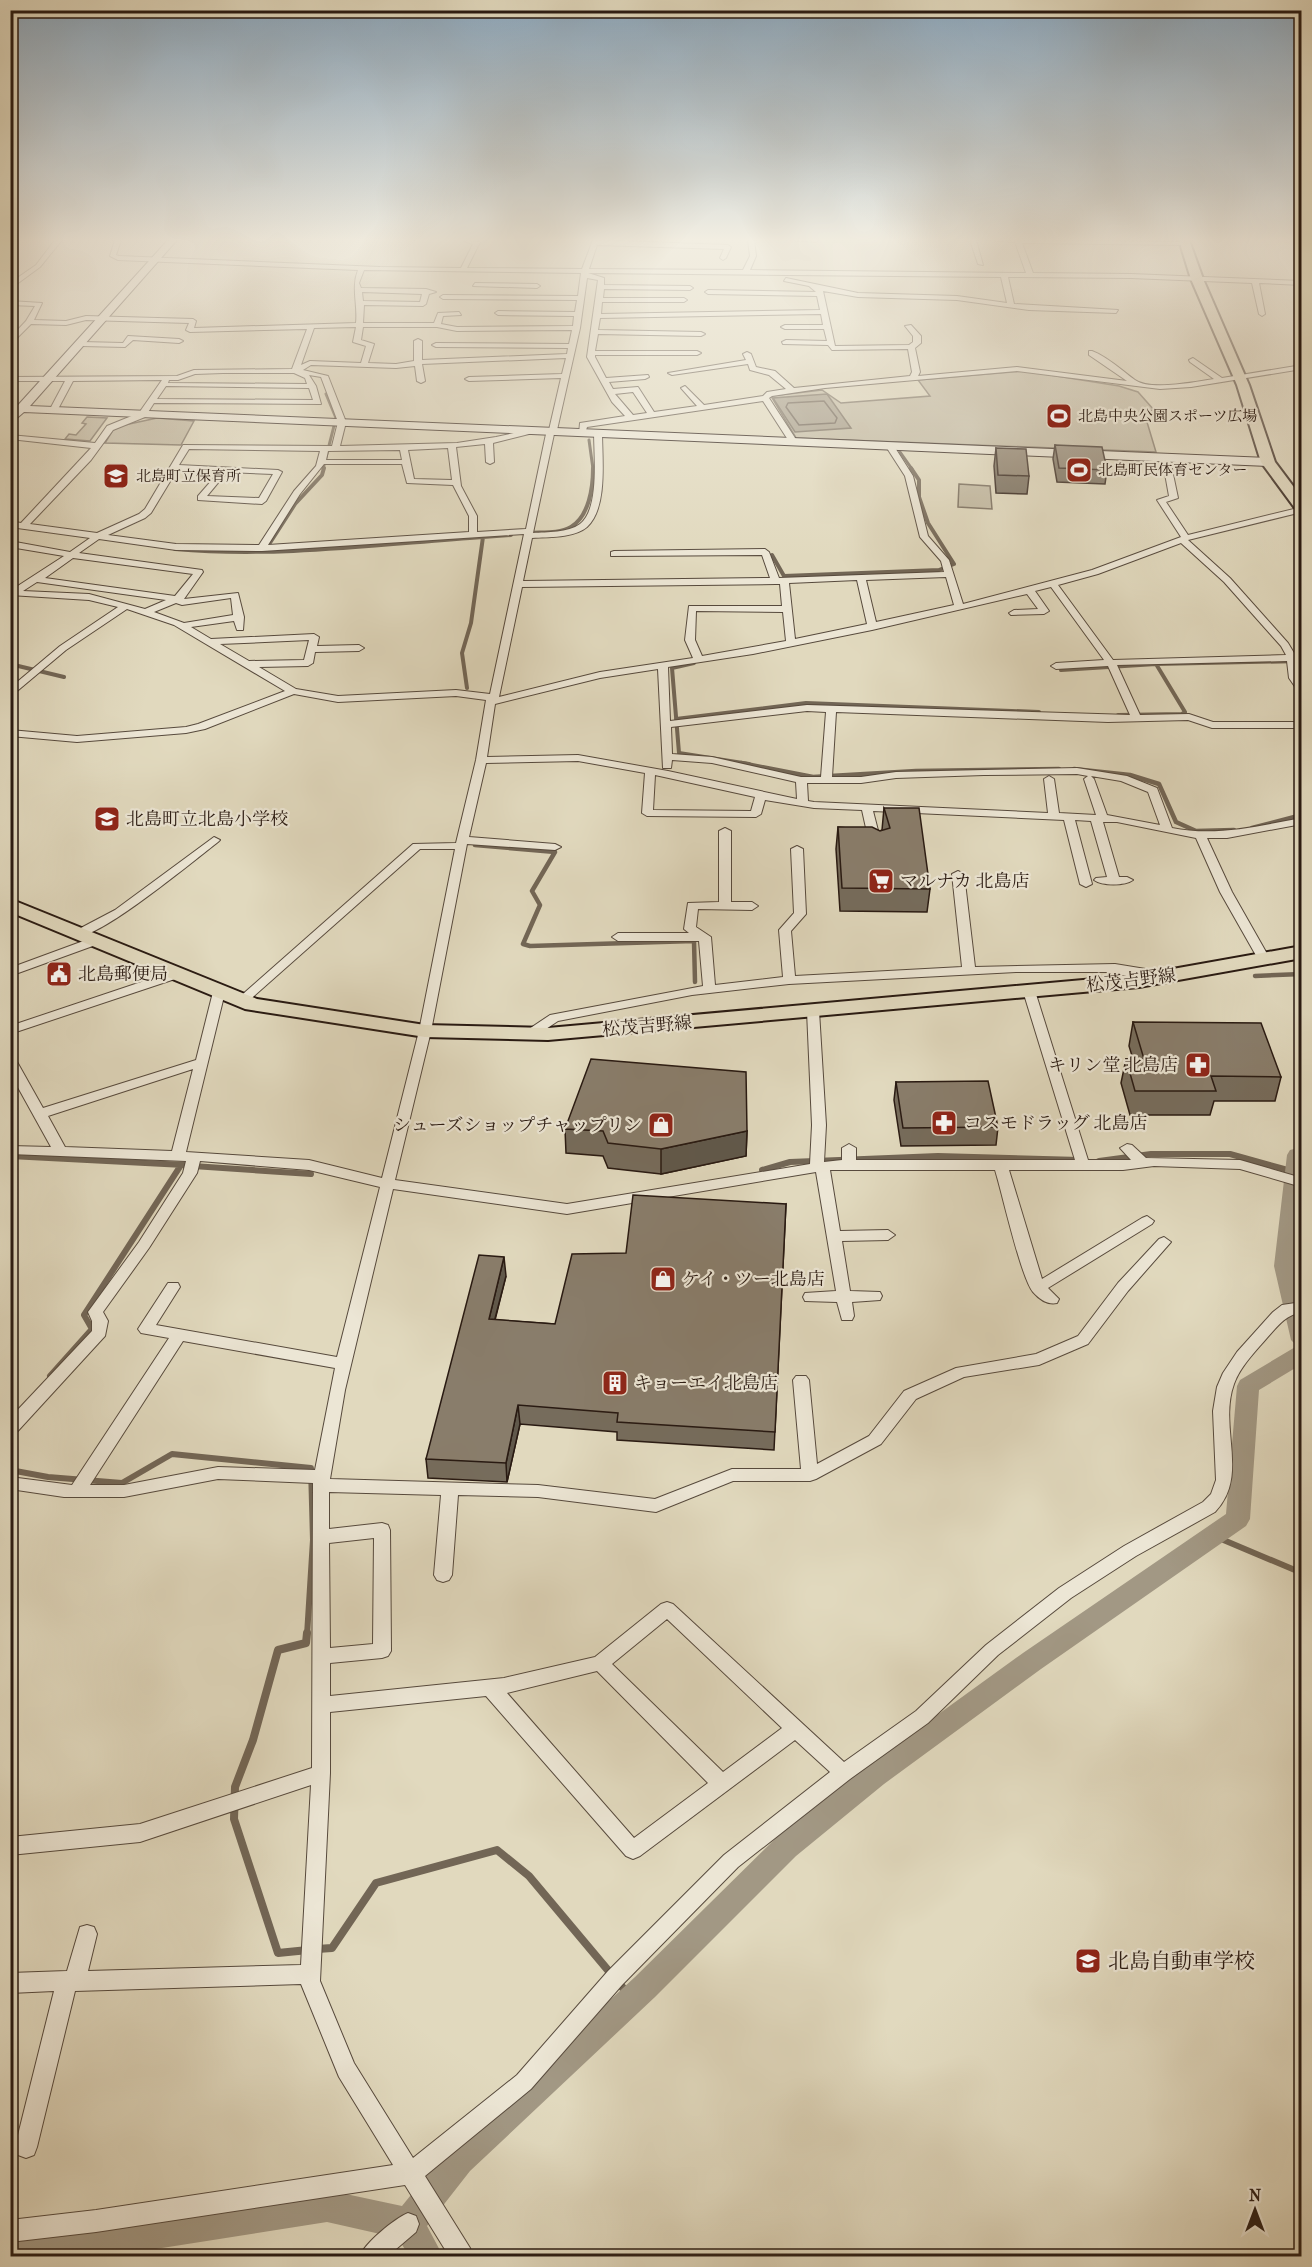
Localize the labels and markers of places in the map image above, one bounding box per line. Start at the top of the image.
sports icon: 北島中央公園スポーツ広場 [1044,401,1074,431]
place label: 北島中央公園スポーツ広場 [1078,407,1257,425]
sports icon: 北島町民体育センター [1064,455,1094,485]
school or university icon: 北島町立保育所 [101,461,131,491]
place label: 北島町民体育センター [1098,461,1247,479]
place label: 北島町立保育所 [136,467,241,485]
school or university icon: 北島町立北島小学校 [92,804,122,834]
place label: 北島町立北島小学校 [126,809,288,830]
supermarket icon: マルナカ 北島店 [866,866,896,896]
place label: マルナカ 北島店 [900,871,1030,892]
public building icon: 北島郵便局 [44,959,74,989]
place label: 北島郵便局 [78,964,168,985]
pharmacy icon: キリン堂 北島店 [1183,1050,1213,1080]
place label: キリン堂 北島店 [1048,1055,1178,1076]
pharmacy icon: コスモドラッグ 北島店 [929,1108,959,1138]
shop icon: シューズショップチャップリン [646,1110,676,1140]
place label: コスモドラッグ 北島店 [964,1113,1148,1134]
place label: シューズショップチャップリン [393,1115,642,1136]
shop icon: ケイ・ツー北島店 [648,1264,678,1294]
place label: ケイ・ツー北島店 [682,1269,825,1290]
building icon: キョーエイ北島店 [600,1368,630,1398]
place label: キョーエイ北島店 [634,1373,778,1394]
school or university icon: 北島自動車学校 [1073,1946,1103,1976]
place label: 北島自動車学校 [1108,1949,1255,1973]

